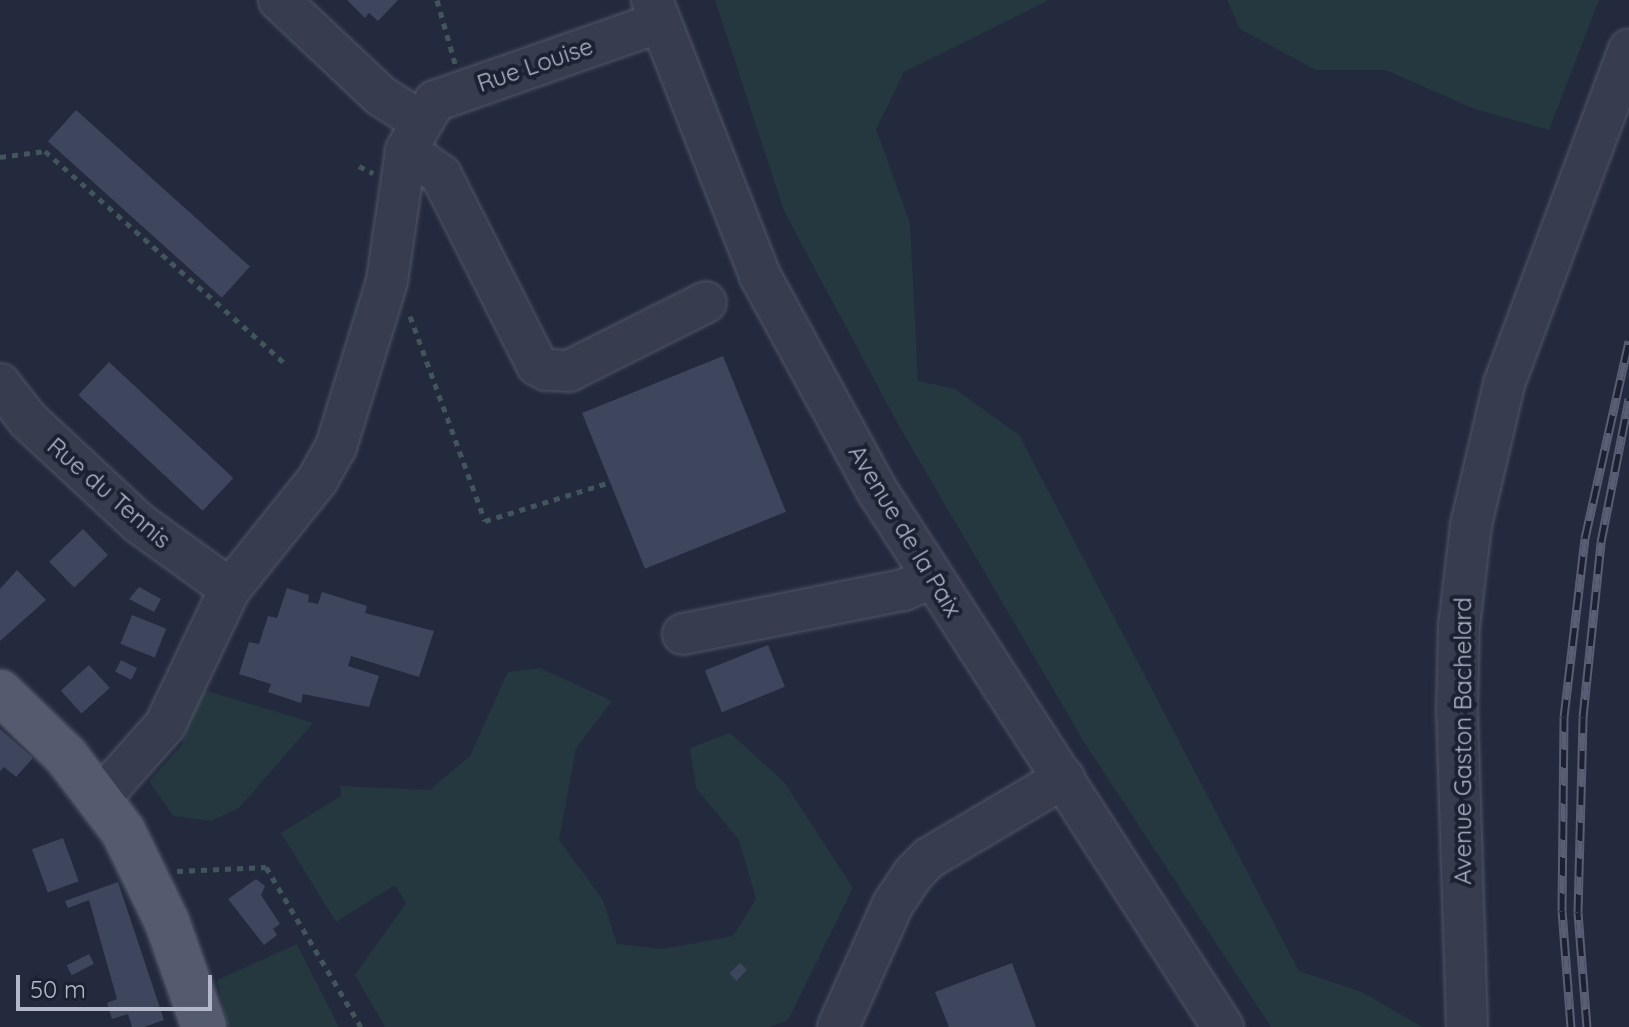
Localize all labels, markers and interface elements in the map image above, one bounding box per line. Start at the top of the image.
street label: Rue Louise [473,32,597,98]
street label: Rue du Tennis [41,432,177,554]
street label: Avenue de la Paix [842,440,968,622]
street label: Avenue Gaston Bachelard [1449,597,1477,885]
scale bar [20,959,216,1009]
text: 50 m [30,974,86,1004]

